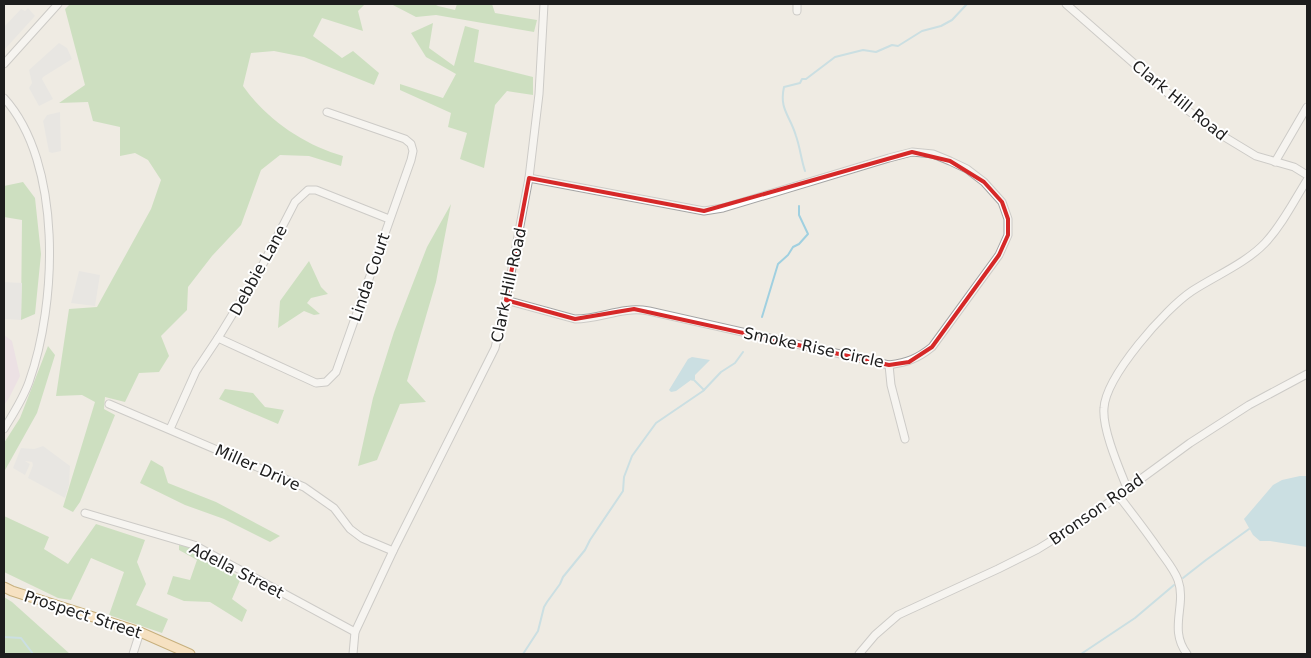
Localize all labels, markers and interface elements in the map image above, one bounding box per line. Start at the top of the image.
street label: Clark Hill Road [1128,56,1231,145]
street label: Debbie Lane [226,222,291,319]
street label: Clark Hill Road [487,226,530,344]
street label: Linda Court [345,230,394,324]
street label: Smoke Rise Circle [742,323,886,372]
street label: Miller Drive [212,440,303,495]
street label: Bronson Road [1046,470,1147,549]
street label: Adella Street [187,539,287,602]
street label: Prospect Street [22,587,144,642]

